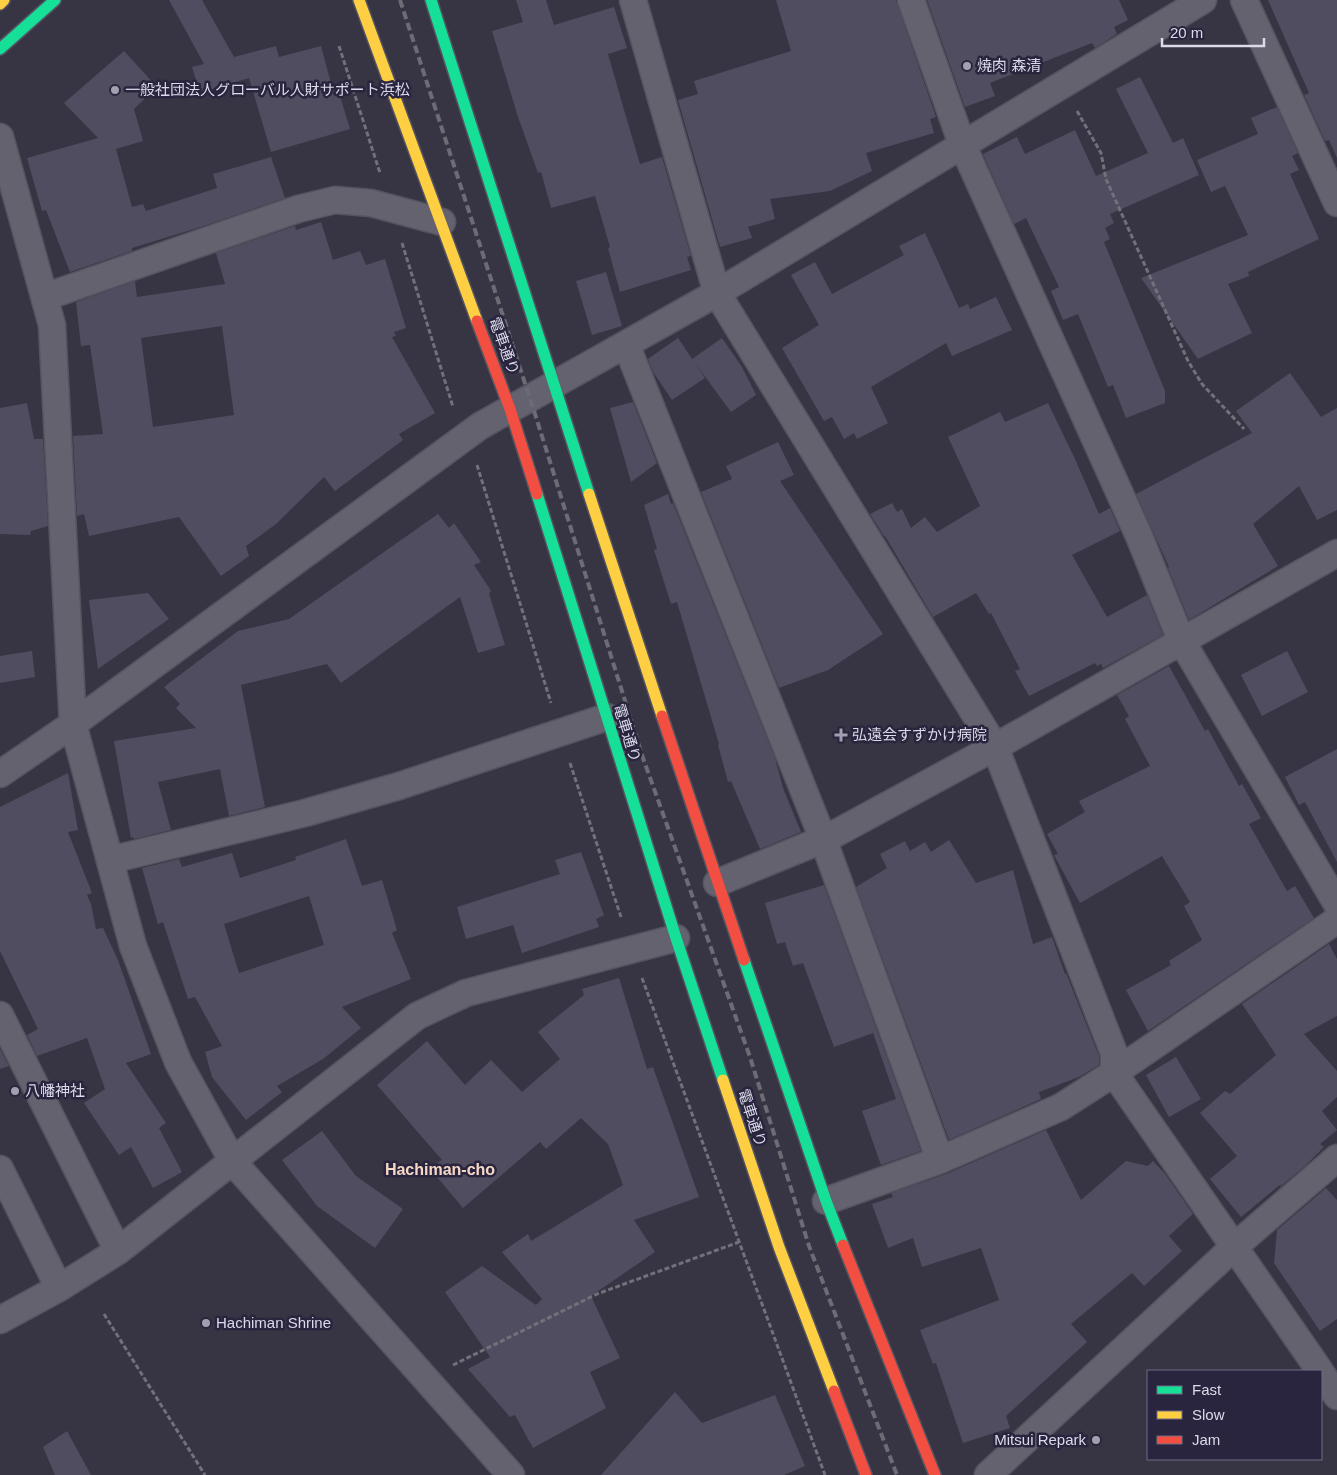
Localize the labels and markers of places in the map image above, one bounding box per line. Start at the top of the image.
place label: 焼肉 森清 [977,57,1041,74]
marker: 焼肉 森清 [961,60,973,72]
place label: 一般社団法人グローバル人財サポート浜松 [125,81,410,98]
marker: 一般社団法人グローバル人財サポート浜松 [109,84,121,96]
place label: 弘遠会すずかけ病院 [852,726,987,743]
marker: 弘遠会すずかけ病院 [834,728,848,742]
place label: 八幡神社 [25,1082,85,1099]
marker: 八幡神社 [9,1085,21,1097]
place label: Hachiman Shrine [216,1314,331,1331]
marker: Hachiman Shrine [200,1317,212,1329]
place label: Mitsui Repark [994,1431,1086,1448]
marker: Mitsui Repark [1090,1434,1102,1446]

